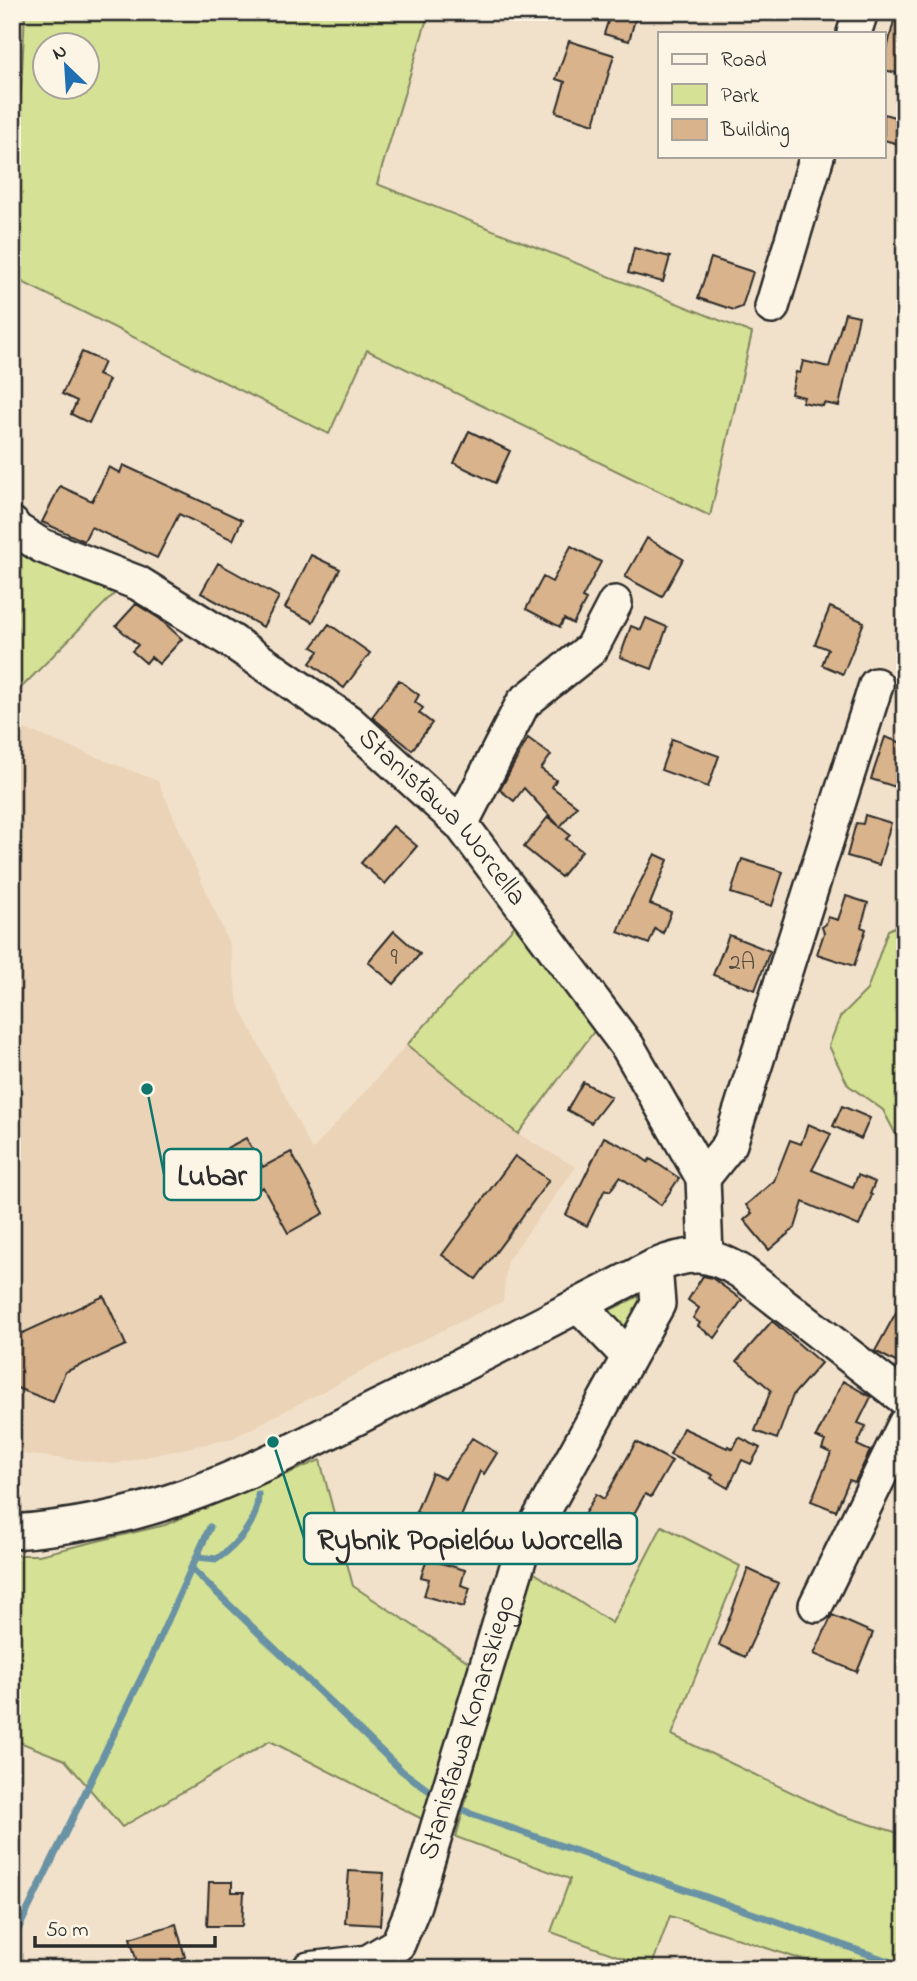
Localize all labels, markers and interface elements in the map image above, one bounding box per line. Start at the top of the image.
north arrow [32,32,102,102]
legend [658,32,886,158]
text: N [48,38,72,68]
text: Road [721,46,767,76]
text: Park [721,82,760,112]
text: Building [720,116,790,148]
street label: Stanisława Worcella [348,719,536,915]
house number: 9 [390,941,398,976]
house number: 2A [729,946,755,981]
callout: Lubar [164,1149,261,1200]
text: Lubar [177,1156,247,1200]
callout: Rybnik Popielów Worcella [304,1513,637,1564]
text: Rybnik Popielów Worcella [317,1520,623,1564]
street label: Stanisława Konarskiego [408,1590,528,1865]
scale bar [35,1904,215,1948]
text: 50 m [46,1916,89,1946]

